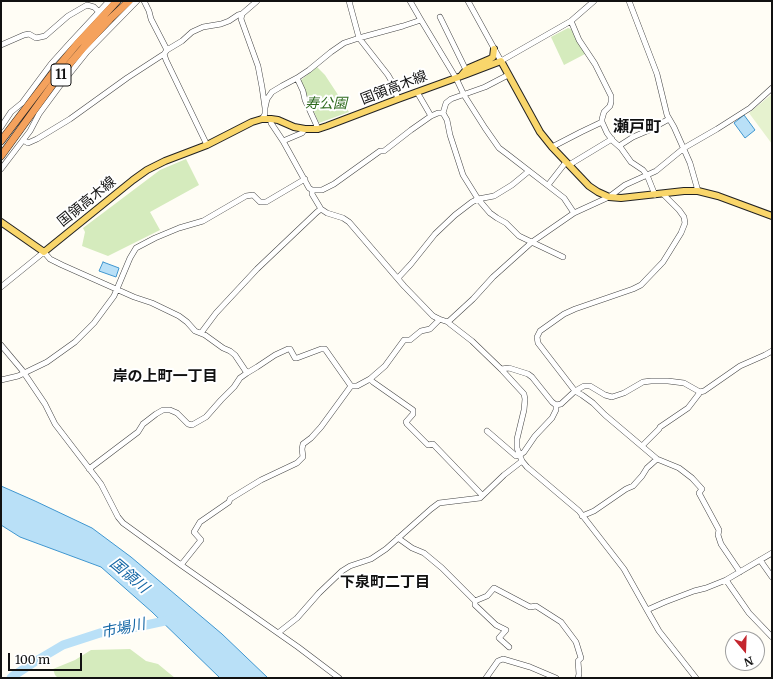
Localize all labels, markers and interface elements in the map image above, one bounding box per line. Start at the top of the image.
road number: 11 [51,64,71,86]
street label: 国領高木線 [358,68,430,108]
park label: 寿公園 [305,96,347,112]
district label: 瀬戸町 [613,117,661,137]
street label: 国領高木線 [55,173,119,231]
district label: 岸の上町一丁目 [113,368,217,386]
water label: 国領川 [106,555,152,597]
district label: 下泉町二丁目 [340,574,430,592]
water label: 市場川 [99,616,147,642]
north arrow [725,631,765,671]
scale bar [10,645,84,671]
text: 100 m [15,652,50,667]
text: N [742,653,755,669]

